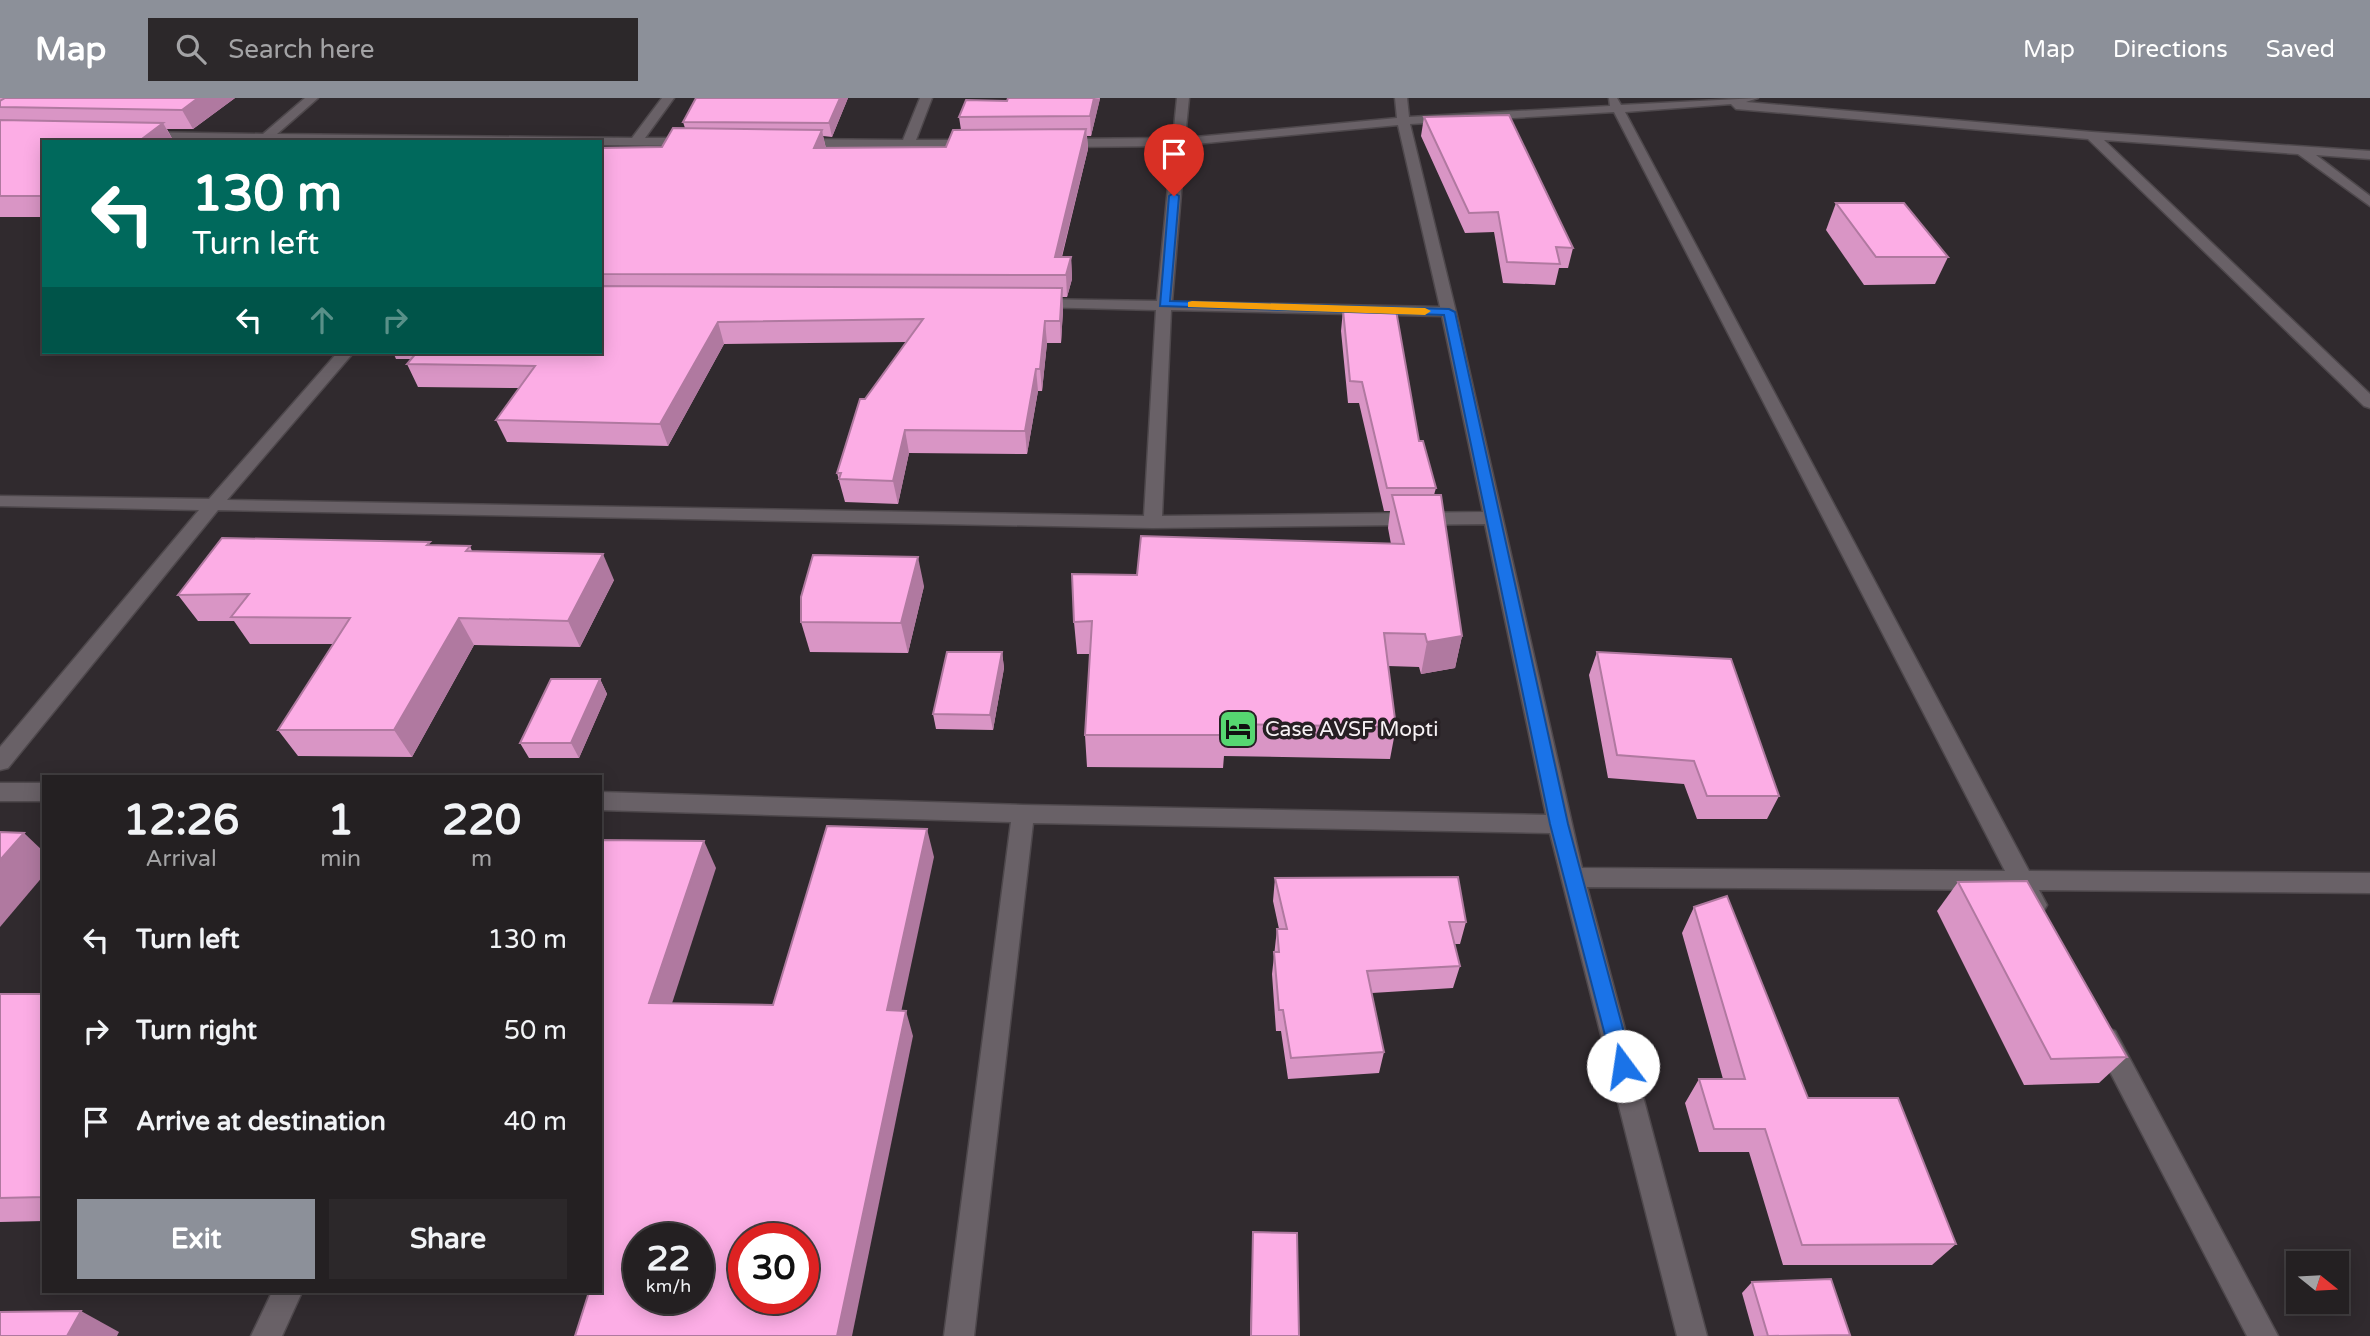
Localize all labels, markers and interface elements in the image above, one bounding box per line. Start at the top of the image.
search box [148,18,638,81]
text: Map [35,30,106,69]
icon: search [172,30,210,68]
text: Search here [228,34,374,65]
text: Map [2023,35,2075,64]
text: Directions [2113,35,2228,64]
text: Saved [2266,35,2335,64]
pin [1144,124,1204,196]
icon: arrive [1155,135,1193,173]
text: 130 m [192,165,342,224]
icon: left [77,168,168,259]
text: Turn left [192,225,319,263]
icon: left [230,301,268,339]
icon: ahead [303,301,341,339]
icon: right [376,301,414,339]
hotel icon: Case AVSF Mopti [1217,708,1259,750]
place label: Case AVSF Mopti [1265,717,1438,742]
text: 12:26 [123,795,239,846]
text: 1 [327,795,354,846]
text: 220 [442,795,521,846]
text: Arrival [146,845,217,873]
text: min [320,845,361,873]
text: m [471,845,492,873]
icon: left [77,921,115,959]
text: Turn left [136,924,239,955]
text: 130 m [487,924,567,955]
icon: right [77,1012,115,1050]
text: Turn right [136,1015,257,1046]
text: 50 m [504,1015,567,1046]
position arrow [1586,1029,1660,1103]
icon: arrive [77,1103,115,1141]
text: Arrive at destination [136,1106,386,1137]
text: 40 m [504,1106,567,1137]
button: Exit [77,1199,315,1279]
button: Share [329,1199,567,1279]
speed limit sign: 30 [728,1223,819,1314]
text: 22 [647,1238,690,1280]
north arrow [2286,1251,2348,1314]
map controls [2286,1251,2349,1314]
text: km/h [646,1275,691,1297]

